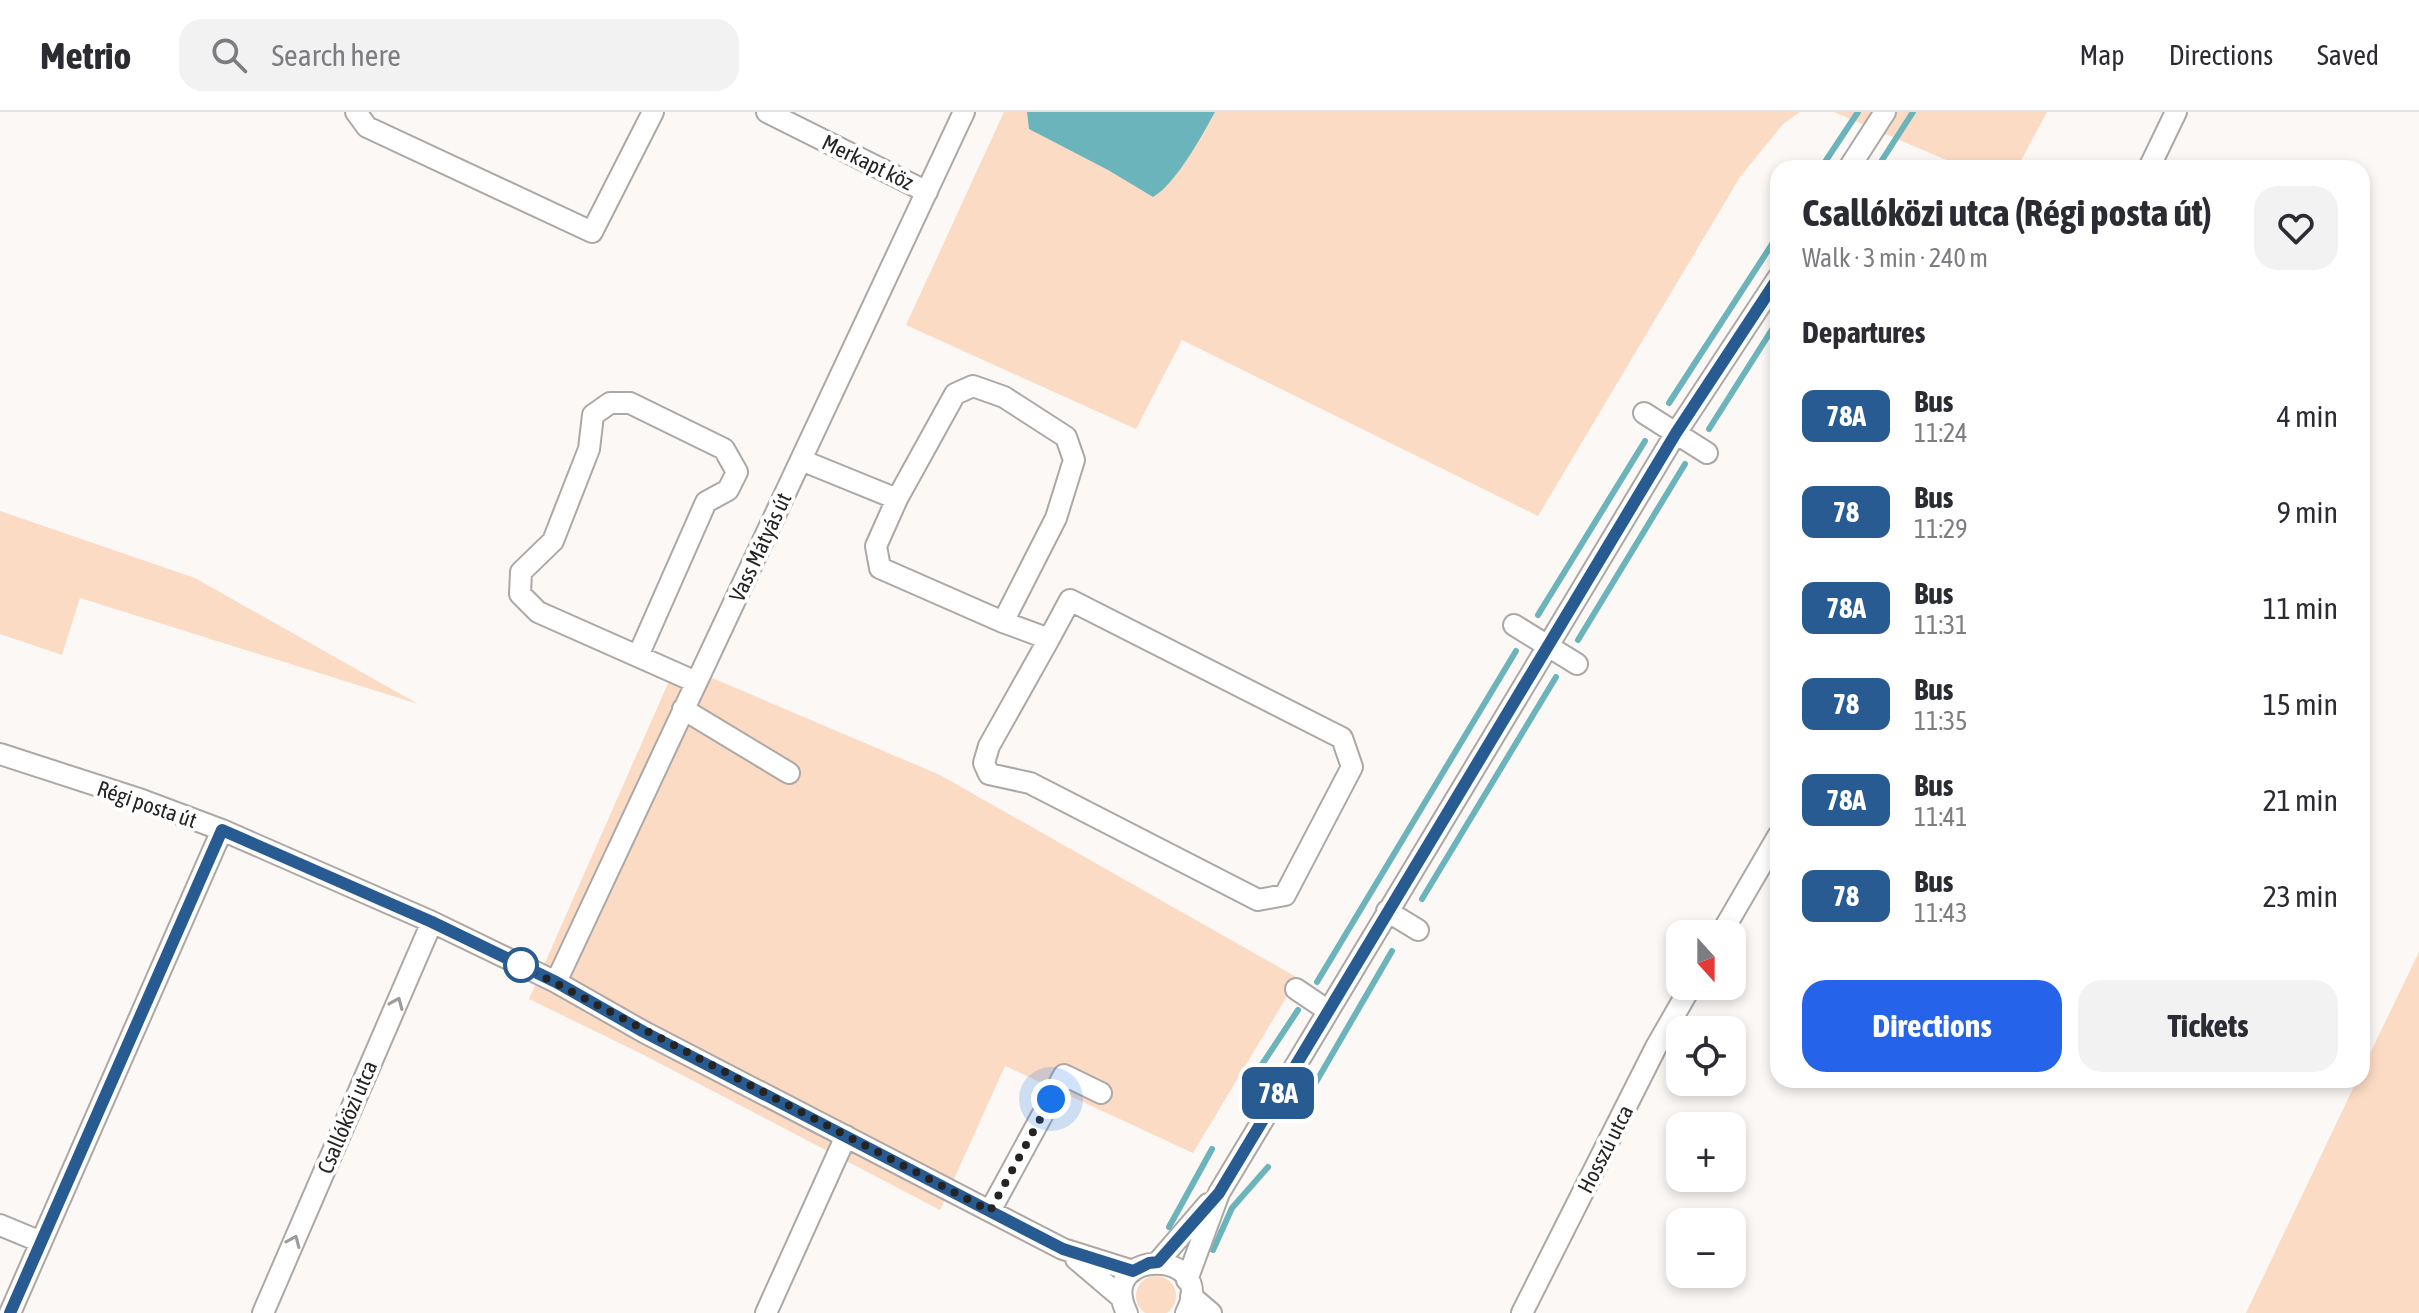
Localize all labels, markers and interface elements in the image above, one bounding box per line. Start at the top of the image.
search box [179,19,739,91]
icon: search [207,33,251,77]
text: Metrio [40,34,131,77]
text: Search here [271,38,401,72]
text: Map [2080,39,2125,71]
text: Directions [2169,39,2273,71]
text: Saved [2317,39,2379,71]
street label: Merkapt köz [818,129,918,195]
button: heart [2254,186,2338,270]
text: Csallóközi utca (Régi posta út) [1802,191,2212,234]
text: Walk · 3 min · 240 m [1802,243,1988,273]
text: Departures [1802,315,1925,349]
text: Bus [1914,384,1953,418]
text: 4 min [2277,399,2338,433]
text: 78A [1826,400,1866,432]
text: 11:24 [1914,418,1968,448]
text: Bus [1914,480,1953,514]
street label: Vass Mátyás út [723,488,797,606]
text: 9 min [2277,495,2338,529]
text: 78 [1833,496,1859,528]
text: 11:29 [1914,514,1968,544]
text: Bus [1914,576,1953,610]
text: 11 min [2263,591,2338,625]
text: 78A [1826,592,1866,624]
text: 11:31 [1914,610,1968,640]
text: Bus [1914,672,1953,706]
text: 15 min [2263,687,2338,721]
text: 78 [1833,688,1859,720]
text: 11:35 [1914,706,1968,736]
text: Bus [1914,768,1953,802]
street label: Régi posta út [94,775,200,833]
text: 21 min [2263,783,2338,817]
text: 78A [1826,784,1866,816]
text: 11:41 [1914,802,1968,832]
text: Bus [1914,864,1953,898]
text: 23 min [2263,879,2338,913]
text: 78 [1833,880,1859,912]
text: 11:43 [1914,898,1968,928]
north arrow [1666,920,1746,1000]
map controls [1666,920,1746,1288]
unlabelled marker [504,948,538,982]
button: Directions [1802,980,2062,1072]
button: Tickets [2078,980,2338,1072]
one-way arrow [387,997,403,1011]
button: locate [1666,1016,1746,1096]
street label: Csallóközi utca [312,1057,382,1177]
line badge: 78A [1232,1067,1324,1119]
text: 78A [1258,1077,1298,1109]
your location [1031,1079,1071,1119]
street label: Hosszú utca [1572,1101,1638,1197]
button: + [1666,1112,1746,1192]
button: − [1666,1208,1746,1288]
one-way arrow [284,1235,300,1250]

